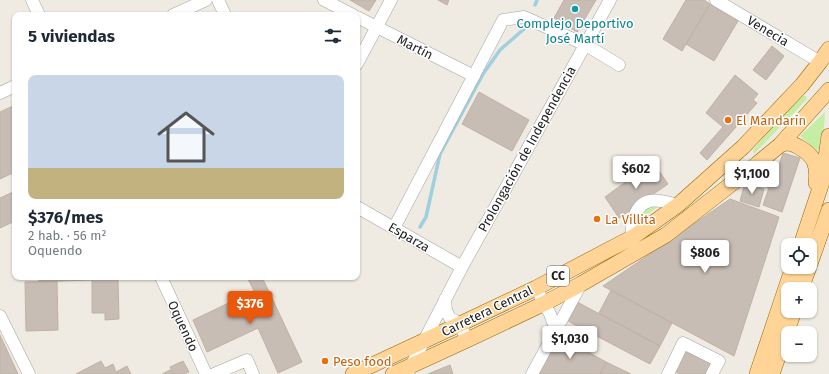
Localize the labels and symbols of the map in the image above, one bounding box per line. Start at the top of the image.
marker: Complejo Deportivo José Martí [570,4,580,14]
street label: Venecia [745,13,791,49]
place label: Complejo Deportivo José Martí [516,16,634,46]
street label: Martín [395,32,435,62]
street label: Prolongación de Independencia [475,64,579,234]
place label: El Mandarín [736,113,806,128]
marker: El Mandarín [723,115,733,125]
pin: $602 [612,156,660,190]
pin: $1,100 [719,161,785,195]
place label: La Villita [605,212,656,227]
marker: La Villita [592,214,602,224]
street label: Esparza [386,219,432,255]
pin: $806 [681,240,729,274]
road number: CC [547,266,569,286]
street label: Carretera Central [439,282,535,340]
pin: $376 [226,291,274,325]
street label: Oquendo [165,298,201,354]
pin: $1,030 [537,326,603,360]
place label: Peso food [333,354,392,369]
marker: Peso food [320,356,330,366]

